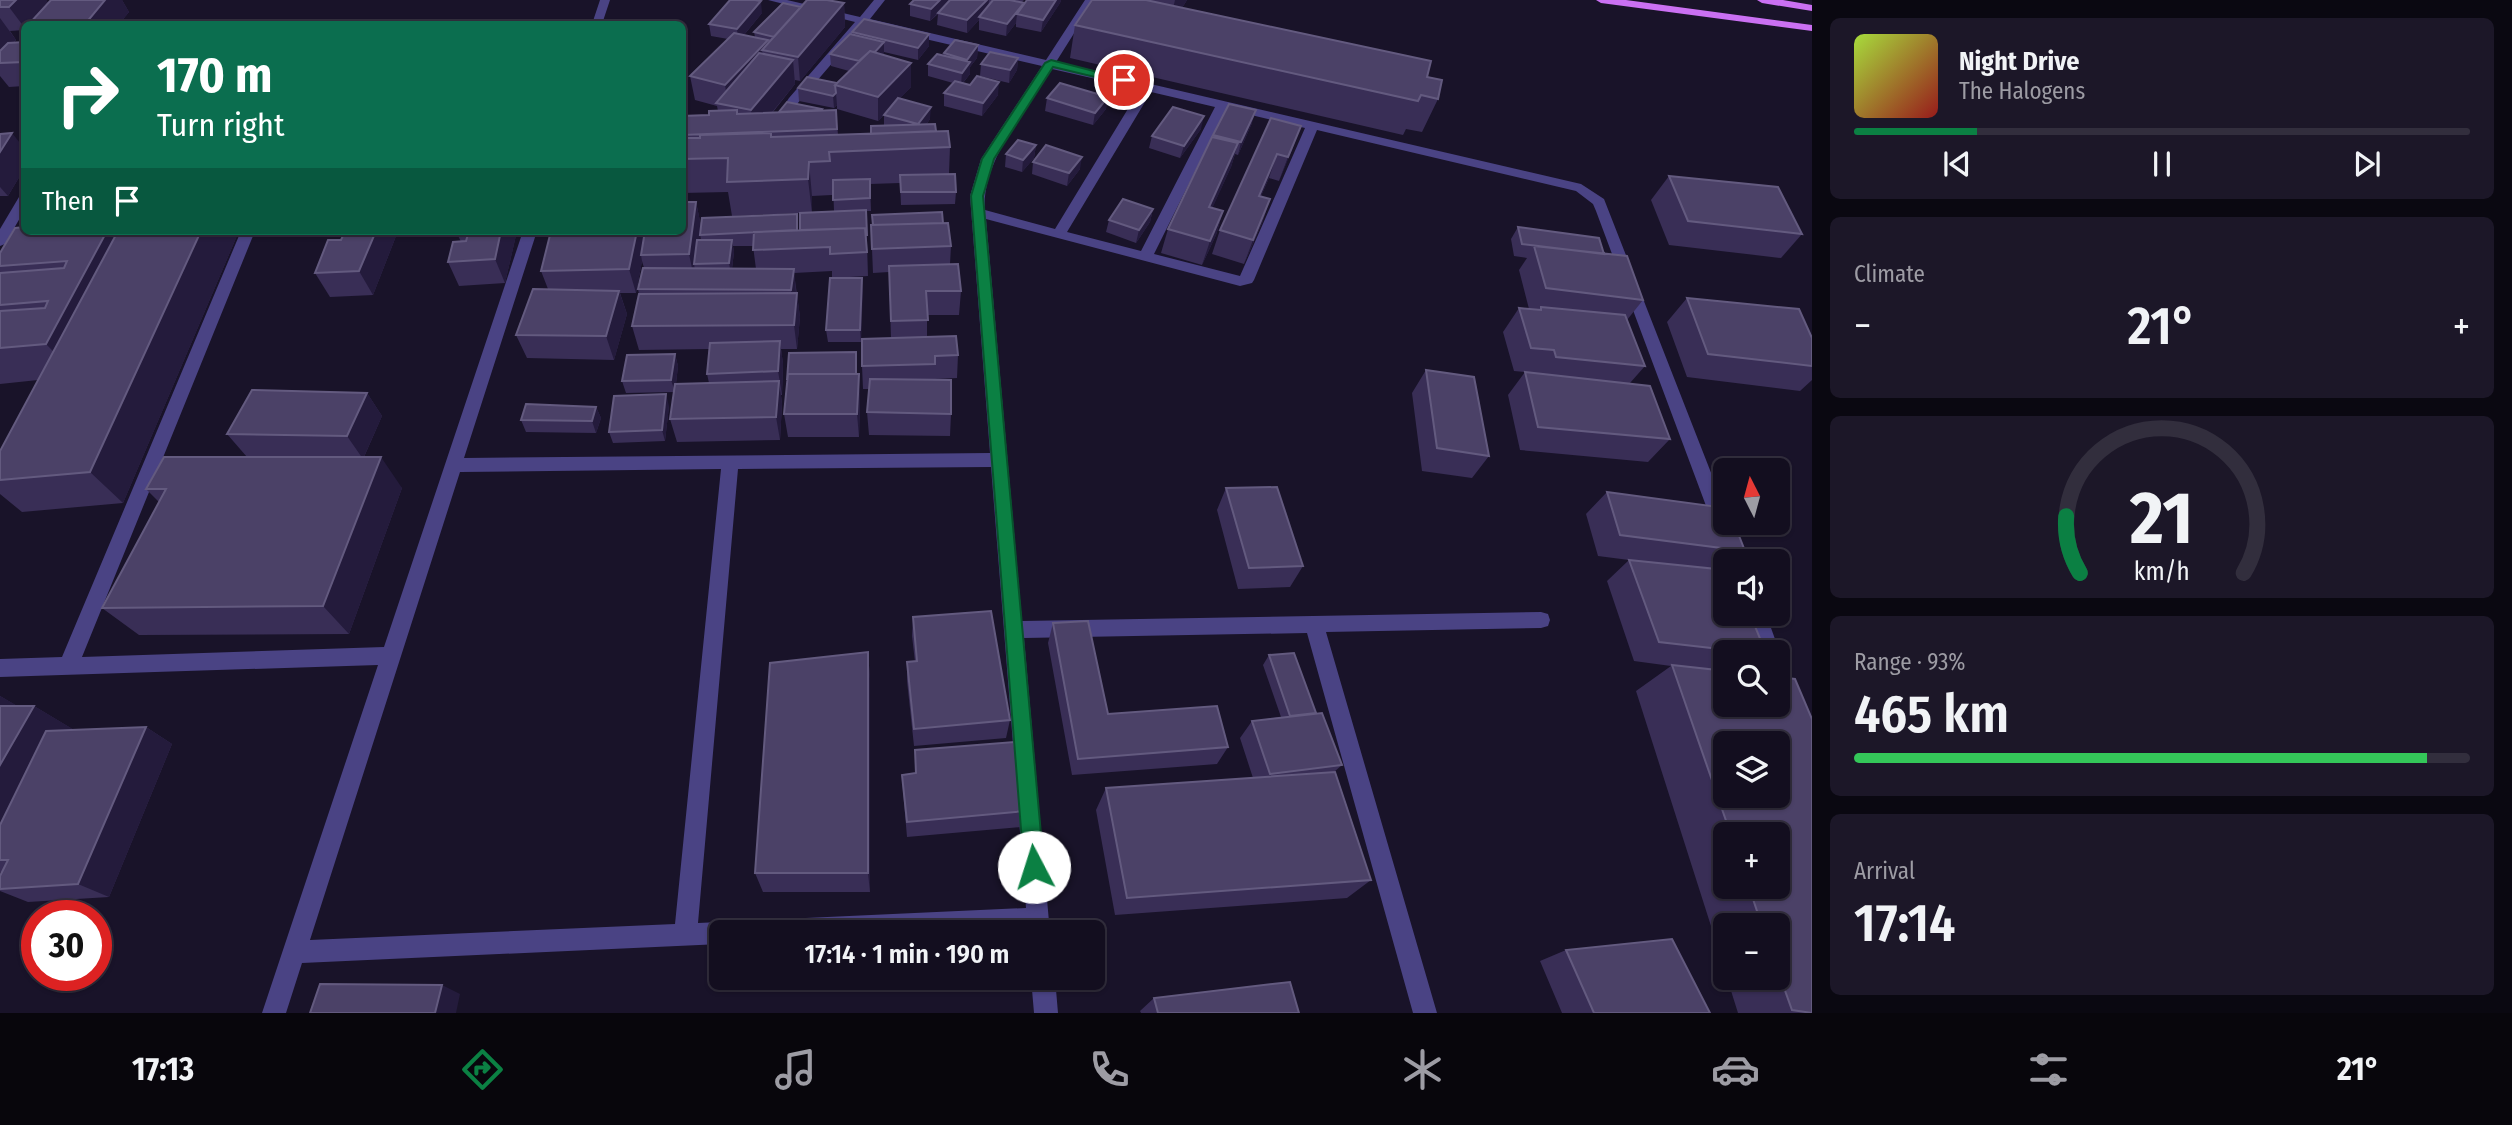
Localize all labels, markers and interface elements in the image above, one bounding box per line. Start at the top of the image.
text: 170 m [157,46,273,105]
text: Night Drive [1959,46,2079,77]
icon: right [42,49,133,140]
pin [1094,50,1154,110]
icon: arrive [1105,61,1143,99]
text: The Halogens [1959,77,2085,105]
text: Turn right [157,106,284,144]
icon: previous [1938,145,1976,183]
icon: pause [2143,145,2181,183]
icon: next [2348,145,2386,183]
icon: arrive [108,182,146,220]
text: Then [42,186,94,217]
text: Climate [1854,260,1925,288]
text: 21° [2127,295,2196,358]
text: − [1854,303,1871,349]
text: + [2453,303,2470,349]
north arrow [1713,458,1790,536]
map controls [1713,458,1790,990]
text: 21 [2129,475,2194,562]
button: sound [1713,549,1790,626]
text: km/h [2134,556,2190,586]
button: search [1713,640,1790,717]
text: Range · 93% [1854,648,1965,676]
text: 465 km [1854,683,2009,746]
button: layers [1713,731,1790,808]
button: + [1713,822,1790,899]
position arrow [997,830,1071,904]
text: Arrival [1854,857,1915,885]
text: 17:14 [1854,892,1955,955]
speed limit sign: 30 [21,900,112,991]
button: − [1713,913,1790,990]
text: 17:14 · 1 min · 190 m [804,939,1010,970]
icon: directions [458,1045,507,1094]
icon: music [771,1045,820,1094]
icon: phone [1085,1045,1134,1094]
icon: climate [1398,1045,1447,1094]
icon: car [1711,1045,1760,1094]
icon: filters [2024,1045,2073,1094]
text: 17:13 [132,1050,194,1088]
text: 21° [2337,1050,2380,1088]

